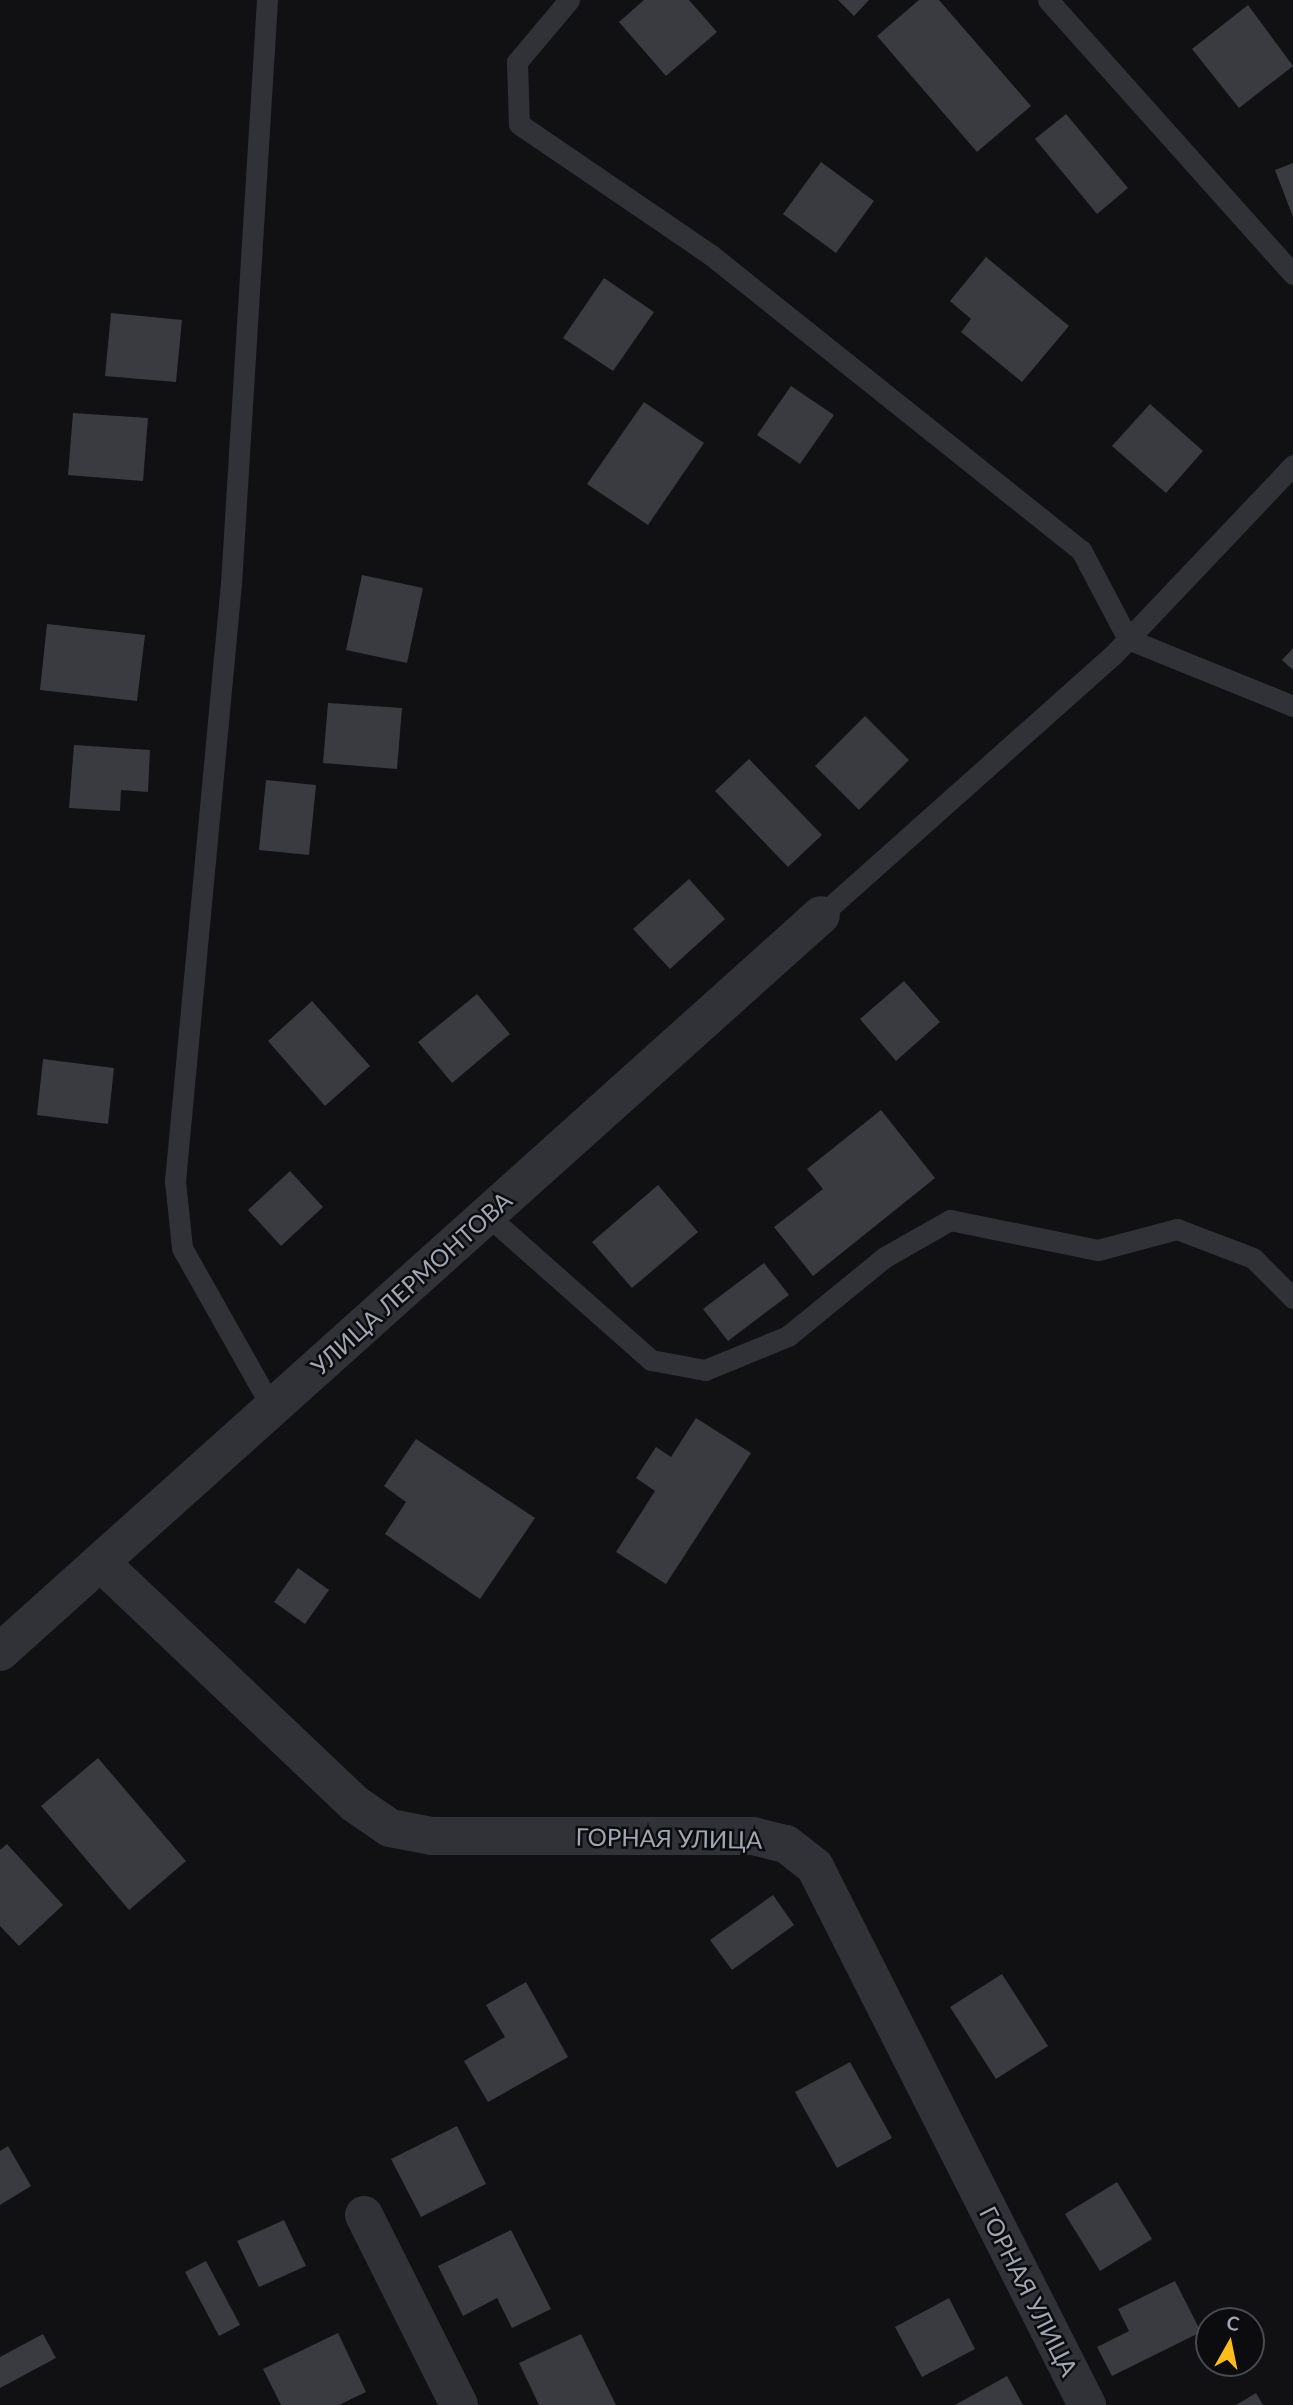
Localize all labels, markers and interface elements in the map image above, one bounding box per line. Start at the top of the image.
street label: УЛИЦА ЛЕРМОНТОВА [305,1185,517,1381]
street label: ГОРНАЯ УЛИЦА [575,1822,763,1854]
street label: ГОРНАЯ УЛИЦА [974,2201,1084,2381]
north arrow [1195,2307,1265,2377]
text: С [1225,2310,1241,2335]

